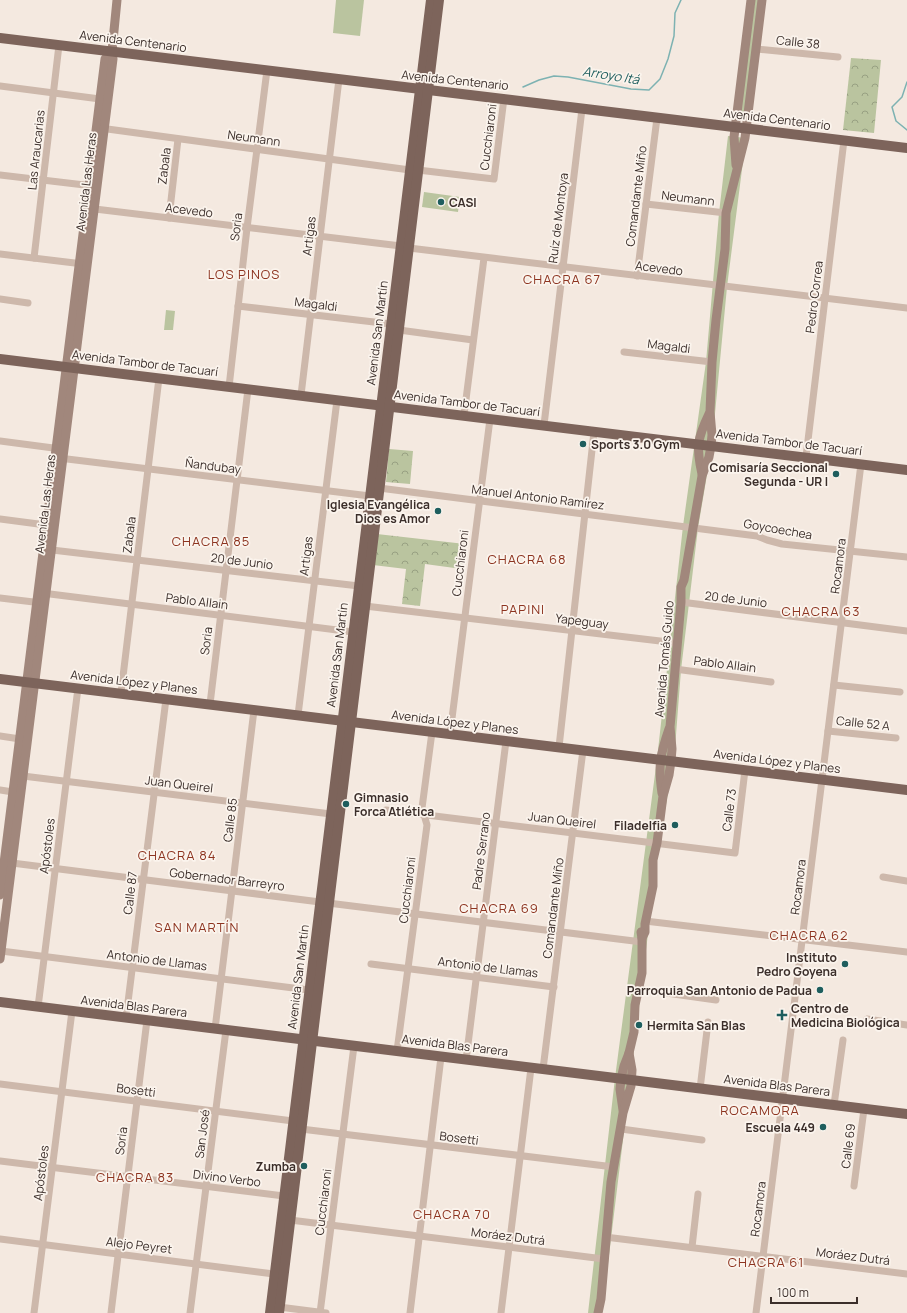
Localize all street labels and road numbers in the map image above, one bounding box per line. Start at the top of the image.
street label: Avenida Centenario [78,26,188,56]
street label: Calle 38 [775,31,821,53]
street label: Avenida Centenario [400,66,510,94]
street label: Cucchiaroni [476,103,500,171]
street label: Avenida Centenario [722,104,832,134]
street label: Las Araucarias [23,109,49,191]
street label: Neumann [226,126,282,150]
street label: Avenida Las Heras [71,131,101,233]
street label: Comandante Miño [621,145,651,247]
street label: Zabala [153,146,175,186]
street label: Ruíz de Montoya [544,172,572,264]
street label: Neumann [660,186,716,210]
street label: Acevedo [164,199,214,221]
street label: Soria [226,212,246,242]
street label: Artigas [298,215,320,257]
street label: Acevedo [634,257,684,279]
street label: Pedro Correa [801,260,827,334]
street label: Avenida San Martín [362,280,392,386]
street label: Magaldi [294,293,338,315]
street label: Magaldi [647,335,691,357]
street label: Avenida Tambor de Tacuarí [71,346,219,380]
street label: Avenida Tambor de Tacuarí [393,386,541,420]
street label: Avenida Tambor de Tacuarí [715,425,863,459]
street label: Avenida Las Heras [30,453,60,555]
street label: Ñandubay [184,454,242,478]
street label: Manuel Antonio Ramírez [471,480,605,514]
street label: Zabala [118,515,140,555]
street label: Goycoechea [742,515,814,543]
street label: Cucchiaroni [448,529,472,597]
street label: Artigas [295,535,317,577]
street label: Rocamora [826,537,850,595]
street label: 20 de Junio [210,549,274,573]
street label: 20 de Junio [704,587,768,611]
street label: Pablo Allain [165,589,229,613]
street label: Avenida Tomás Guido [650,600,678,718]
street label: Avenida San Martín [322,602,352,708]
street label: Yapeguay [554,609,610,633]
street label: Soria [196,626,216,656]
street label: Pablo Allain [693,652,757,676]
street label: Avenida López y Planes [70,666,198,698]
street label: Avenida López y Planes [391,706,519,738]
street label: Calle 52 A [835,712,891,734]
street label: Avenida López y Planes [713,745,841,777]
street label: Juan Queirel [144,771,214,797]
street label: Calle 73 [718,788,740,832]
street label: Calle 85 [219,797,241,843]
street label: Juan Queirel [527,807,597,833]
street label: Padre Serrano [468,811,494,891]
street label: Apóstoles [35,817,59,875]
street label: Cucchiaroni [395,856,419,924]
street label: Comandante Miño [538,857,568,959]
street label: Rocamora [786,858,810,916]
street label: Gobernador Barreyro [168,864,286,894]
street label: Calle 87 [119,870,141,916]
street label: Avenida San Martín [283,924,313,1030]
street label: Antonio de Llamas [106,945,208,975]
street label: Antonio de Llamas [437,952,539,982]
street label: Avenida Blas Parera [80,991,188,1021]
street label: Avenida Blas Parera [401,1030,509,1060]
street label: Avenida Blas Parera [723,1070,831,1100]
street label: Bosetti [115,1079,157,1101]
street label: San José [191,1108,213,1160]
street label: Calle 69 [837,1123,859,1169]
street label: Soria [111,1126,131,1156]
street label: Bosetti [438,1127,480,1149]
street label: Apóstoles [29,1144,53,1202]
street label: Divino Verbo [192,1165,262,1191]
street label: Cucchiaroni [311,1168,335,1236]
street label: Rocamora [746,1180,770,1238]
street label: Moráez Dutrá [470,1223,546,1249]
street label: Alejo Peyret [105,1233,173,1258]
street label: Moráez Dutrá [815,1243,891,1269]

